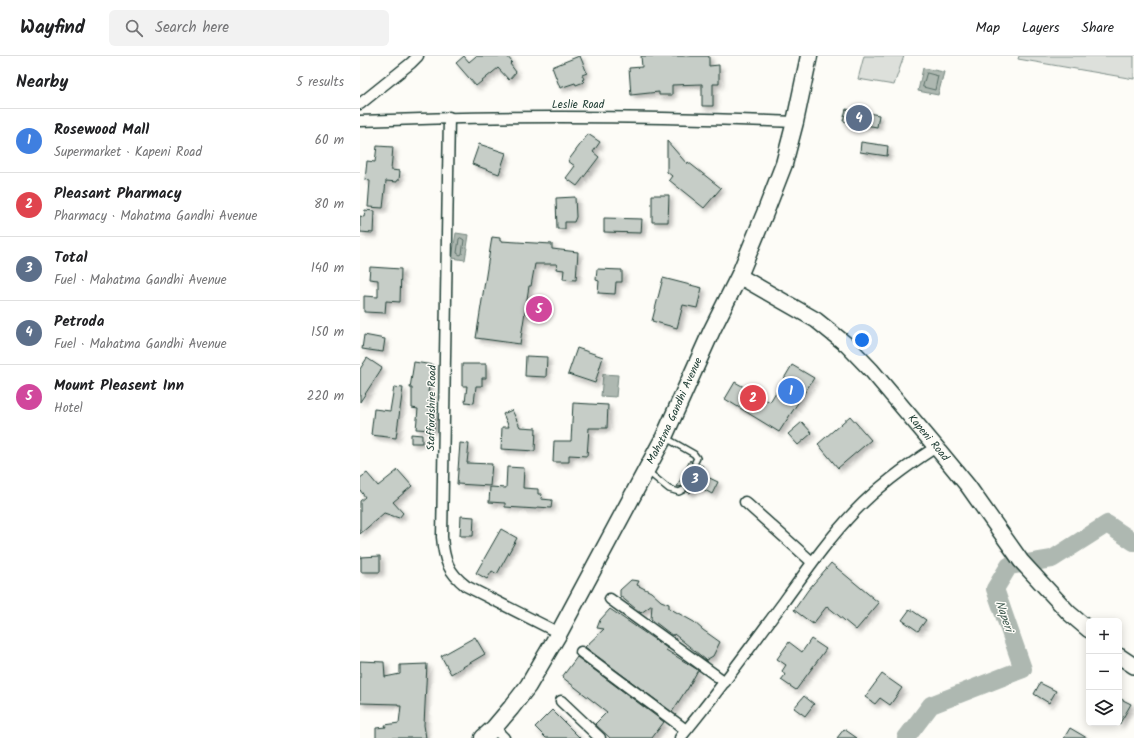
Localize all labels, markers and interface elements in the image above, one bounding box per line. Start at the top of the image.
search box [109,10,389,46]
text: Wayfind [20,13,85,43]
text: Search here [155,16,229,40]
icon: search [123,17,145,39]
text: Map [976,17,1000,39]
text: Layers [1022,17,1060,39]
text: Share [1082,17,1114,39]
text: Nearby [16,69,68,96]
text: 5 results [296,72,344,93]
street label: Leslie Road [552,96,605,114]
pin: 4 [846,103,872,133]
text: Rosewood Mall [54,118,149,142]
text: 1 [27,130,31,151]
text: 60 m [315,130,344,151]
text: Supermarket · Kapeni Road [54,142,202,163]
text: Pleasant Pharmacy [54,182,182,206]
text: 2 [25,194,33,215]
text: 80 m [314,194,344,215]
text: Pharmacy · Mahatma Gandhi Avenue [54,206,257,227]
text: Total [54,246,87,270]
text: 3 [25,258,33,279]
text: 140 m [311,258,344,279]
text: Fuel · Mahatma Gandhi Avenue [54,270,227,291]
pin: 5 [526,294,552,324]
text: Petroda [54,310,104,334]
text: 4 [25,322,33,343]
text: 150 m [311,322,344,343]
your location [852,330,872,350]
text: Fuel · Mahatma Gandhi Avenue [54,334,227,355]
street label: Mahatma Gandhi Avenue [642,354,708,468]
street label: Staffordshire Road [422,364,442,451]
text: Mount Pleasent Inn [54,374,184,398]
pin: 1 [778,376,804,406]
pin: 2 [740,383,766,413]
text: 5 [26,386,32,407]
text: 220 m [307,386,344,407]
text: Hotel [54,398,83,419]
street label: Kapeni Road [903,410,954,466]
pin: 3 [682,464,708,494]
water label: Naperi [990,598,1019,637]
map controls [1086,618,1122,726]
button: + [1086,618,1122,654]
button: − [1086,654,1122,690]
button: layers [1086,690,1122,726]

